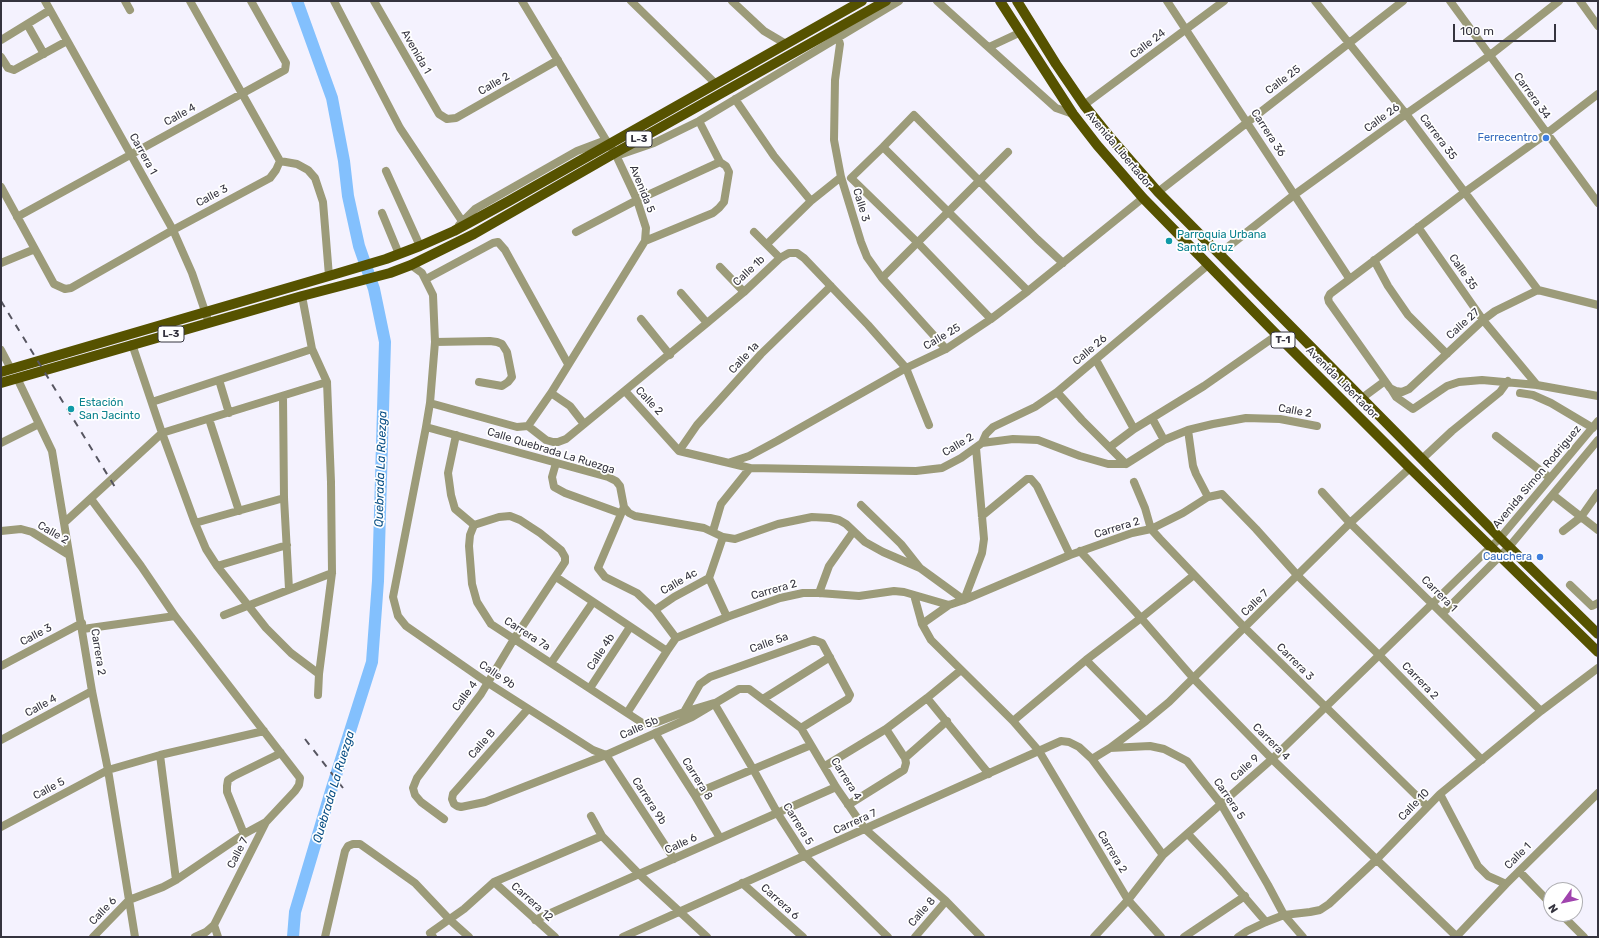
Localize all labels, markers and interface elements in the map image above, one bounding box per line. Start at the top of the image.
scale bar [1455,16,1558,42]
text: 100 m [1460,24,1494,38]
street label: Calle 24 [1128,26,1168,62]
street label: Avenida 1 [398,28,434,76]
street label: Calle 25 [1263,63,1303,97]
street label: Calle 2 [476,70,512,98]
street label: Carrera 34 [1511,70,1553,122]
street label: Calle 4 [162,101,198,129]
street label: Calle 26 [1362,101,1402,135]
street label: Carrera 36 [1248,107,1288,159]
street label: Avenida Libertador [1083,109,1155,191]
street label: Carrera 35 [1417,112,1459,162]
street label: Carrera 1 [126,131,160,177]
road number: L-3 [626,131,652,147]
place label: Ferrecentro [1478,131,1538,145]
marker: Ferrecentro [1541,133,1551,143]
street label: Avenida 5 [626,163,658,215]
street label: Calle 3 [194,182,230,210]
street label: Calle 3 [850,187,872,223]
place label: Parroquia Urbana Santa Cruz [1177,228,1266,254]
marker: Parroquia Urbana Santa Cruz [1164,236,1174,246]
street label: Calle 35 [1446,252,1480,292]
street label: Calle 1b [730,253,768,289]
street label: Calle 27 [1444,306,1482,342]
street label: Calle 25 [921,321,963,353]
road number: L-3 [158,326,184,342]
street label: Calle 26 [1070,332,1110,368]
road number: T-1 [1271,332,1295,348]
street label: Calle 1a [726,339,762,377]
street label: Avenida Libertador [1303,344,1381,422]
street label: Calle 2 [633,384,665,418]
place label: Estación San Jacinto [79,396,140,422]
street label: Calle 2 [1277,402,1313,420]
marker: Estación San Jacinto [66,404,76,414]
water label: Quebrada La Ruezga [372,410,390,528]
street label: Avenida Simon Rodriguez [1490,423,1584,531]
street label: Calle Quebrada La Ruezga [485,425,617,477]
street label: Calle 2 [940,431,976,459]
street label: Carrera 2 [1093,515,1141,541]
street label: Calle 2 [35,519,71,547]
place label: Cauchera [1483,550,1532,564]
marker: Cauchera [1535,552,1545,562]
street label: Calle 4c [658,566,700,598]
street label: Carrera 1 [1418,573,1460,615]
street label: Carrera 2 [750,577,798,603]
street label: Calle 7 [1238,587,1272,619]
street label: Carrera 7a [501,614,553,654]
street label: Calle 3 [18,621,54,649]
street label: Carrera 2 [88,628,108,676]
street label: Calle 5a [748,630,790,656]
street label: Calle 4b [584,631,618,673]
street label: Carrera 3 [1274,641,1316,683]
street label: Calle 9b [476,658,518,692]
street label: Carrera 2 [1399,659,1441,703]
street label: Calle 4 [450,678,480,714]
street label: Calle 4 [23,692,59,720]
street label: Calle 5b [618,714,660,742]
street label: Carrera 4 [1250,721,1292,763]
street label: Calle B [466,726,498,762]
water label: Quebrada La Ruezga [310,729,358,845]
street label: Calle 9 [1228,752,1262,784]
street label: Carrera 8 [679,755,715,803]
street label: Carrera 4 [828,755,864,803]
street label: Calle 5 [31,775,67,803]
street label: Carrera 9b [629,775,669,827]
street label: Carrera 5 [1210,776,1248,822]
street label: Calle 10 [1396,786,1432,824]
street label: Carrera 5 [780,800,816,848]
street label: Carrera 7 [831,807,879,837]
street label: Carrera 2 [1094,828,1130,876]
street label: Calle 6 [663,831,699,857]
street label: Calle 7 [225,835,251,871]
street label: Calle 1 [1502,840,1534,872]
street label: Carrera 12 [508,880,556,924]
street label: Carrera 6 [758,881,802,923]
north arrow [1543,882,1583,922]
street label: Calle 6 [86,894,120,928]
street label: Calle 8 [906,895,938,929]
text: N [1546,901,1561,915]

